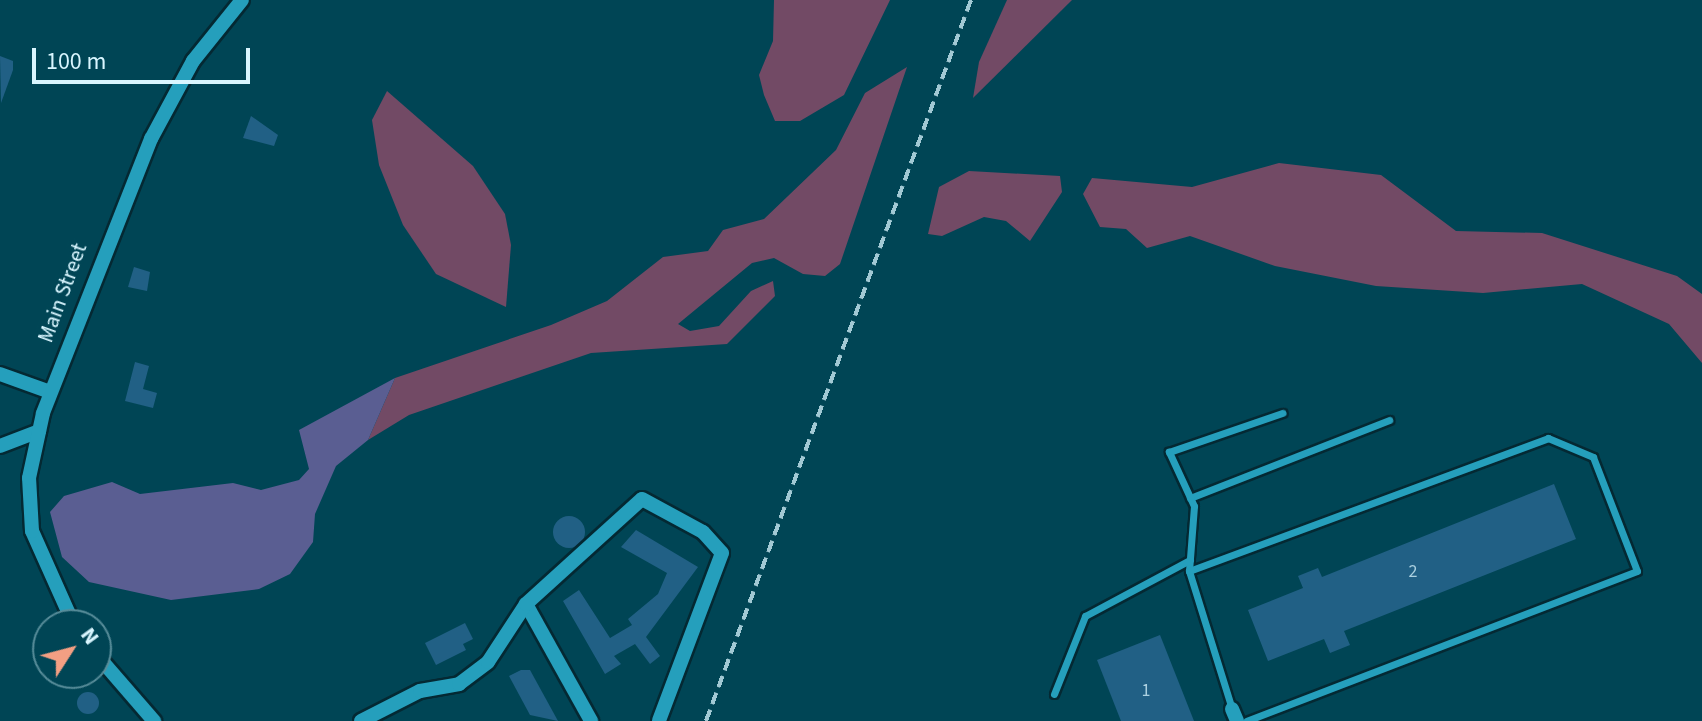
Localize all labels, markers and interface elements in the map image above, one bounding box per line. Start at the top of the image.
scale bar [36,32,254,82]
text: 100 m [46,44,106,79]
street label: Main Street [33,240,93,346]
house number: 2 [1409,561,1417,583]
north arrow [32,609,112,689]
text: N [73,621,107,651]
house number: 1 [1142,680,1150,702]

